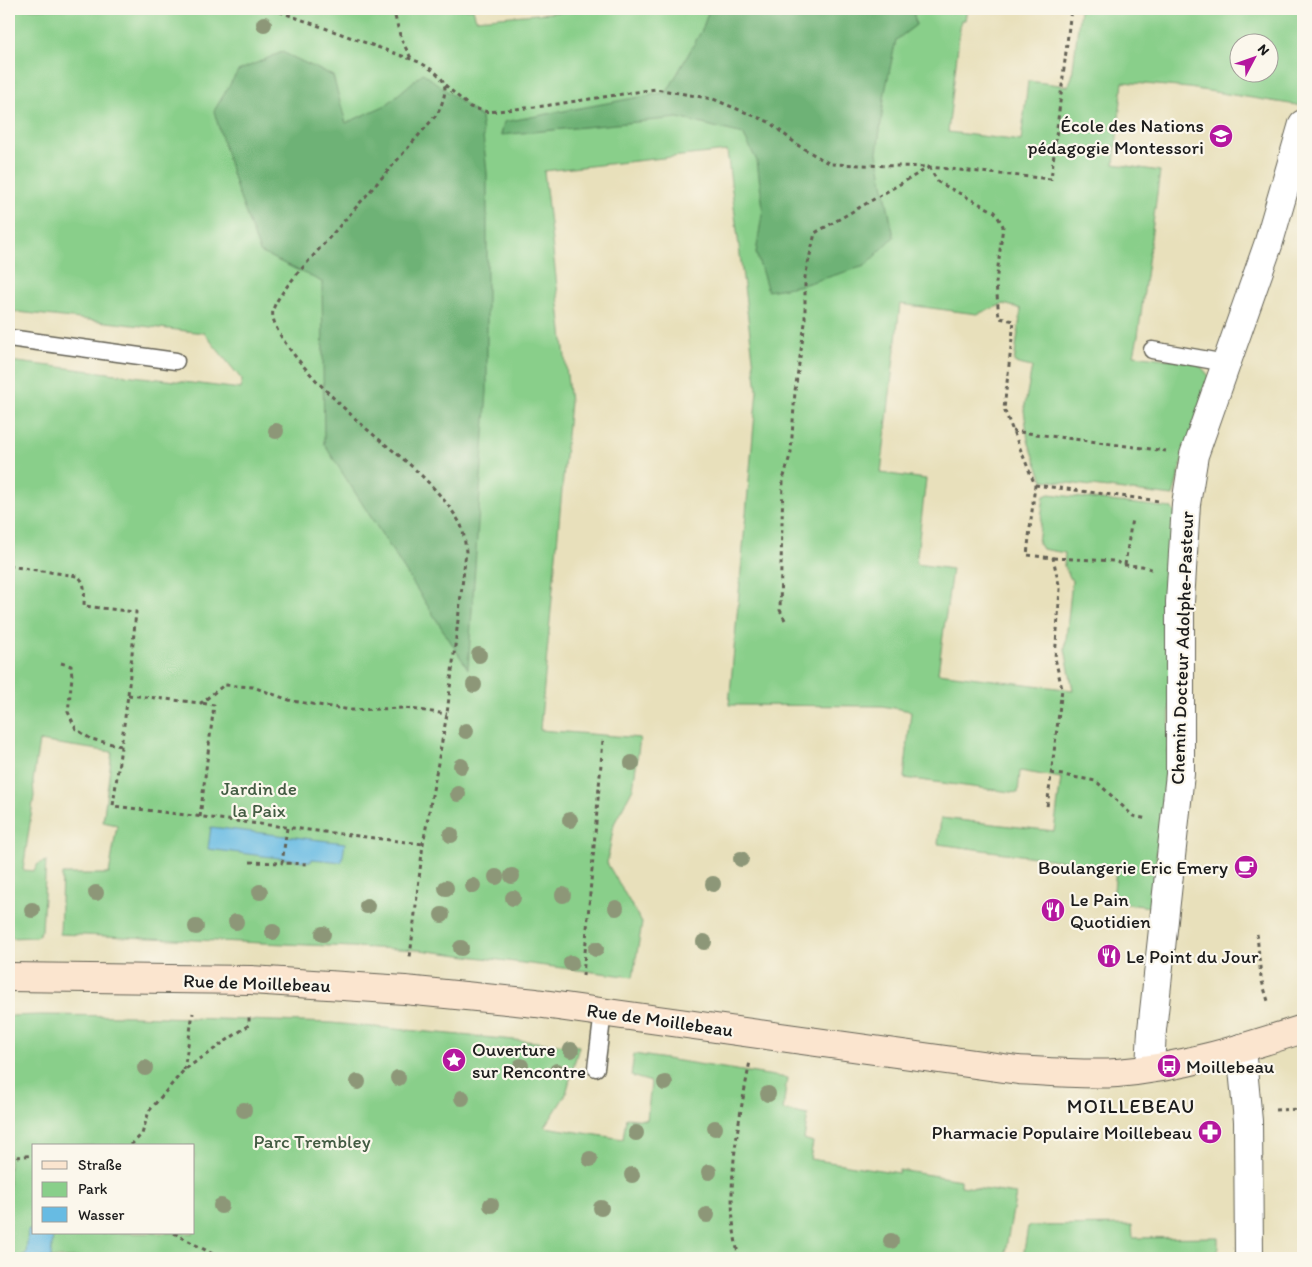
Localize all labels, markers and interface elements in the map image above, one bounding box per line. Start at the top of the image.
north arrow [1230,32,1280,82]
text: N [1254,41,1273,59]
place label: École des Nations pédagogie Montessori [1027,114,1204,159]
school or university icon: École des Nations pédagogie Montessori [1208,123,1234,149]
street label: Chemin Docteur Adolphe-Pasteur [1166,510,1198,785]
park label: Jardin de la Paix [221,777,297,822]
cafe icon: Boulangerie Eric Emery [1233,854,1259,880]
place label: Boulangerie Eric Emery [1038,856,1228,879]
place label: Le Pain Quotidien [1070,888,1151,933]
restaurant icon: Le Pain Quotidien [1040,897,1066,923]
restaurant icon: Le Point du Jour [1096,943,1122,969]
place label: Le Point du Jour [1126,945,1259,968]
street label: Rue de Moillebeau [183,969,332,997]
street label: Rue de Moillebeau [585,998,735,1042]
place label: Ouverture sur Rencontre [472,1038,586,1083]
place icon: Ouverture sur Rencontre [441,1047,467,1073]
bus stop icon: Moillebeau [1156,1053,1182,1079]
place label: Moillebeau [1186,1055,1275,1078]
district label: MOILLEBEAU [1067,1094,1195,1118]
pharmacy icon: Pharmacie Populaire Moillebeau [1197,1119,1223,1145]
place label: Pharmacie Populaire Moillebeau [932,1121,1192,1144]
park label: Parc Trembley [253,1130,371,1153]
legend [32,1144,195,1234]
text: Straße [78,1156,122,1174]
text: Park [78,1180,108,1198]
text: Wasser [78,1206,125,1224]

